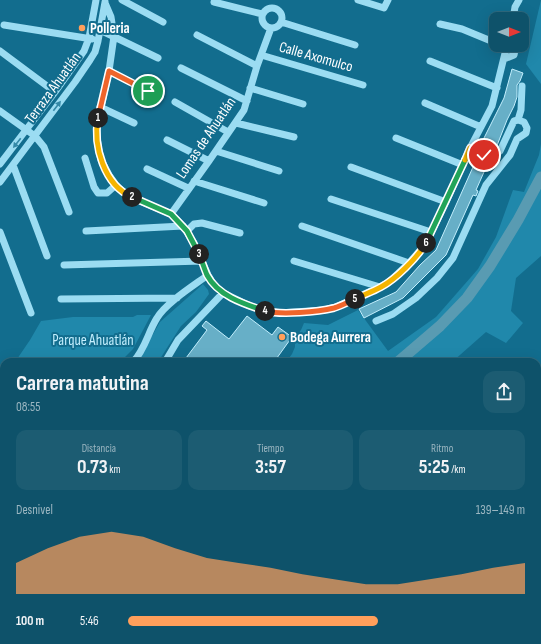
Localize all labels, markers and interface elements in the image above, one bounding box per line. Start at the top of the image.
north arrow [489,12,529,52]
map controls [489,12,529,52]
place label: Polleria [90,19,130,38]
marker: Polleria [77,23,87,33]
street label: Calle Axomulco [277,37,355,77]
street label: Terraza Ahuatlán [21,49,85,127]
pin [131,74,165,108]
icon: arrive [137,80,159,102]
street label: Lomas de Ahuatlán [172,94,240,182]
one-way arrow [53,101,61,112]
pin: 1 [88,108,108,128]
text: 1 [96,111,100,124]
one-way arrow [12,137,21,148]
pin [467,138,501,172]
icon: check [473,144,495,166]
pin: 2 [122,187,142,207]
text: 2 [130,190,134,203]
pin: 6 [416,233,436,253]
text: 6 [423,236,429,249]
pin: 3 [189,244,209,264]
text: 3 [197,247,201,260]
pin: 5 [345,289,365,309]
text: 5 [353,292,357,305]
pin: 4 [255,301,275,321]
text: 4 [262,304,268,317]
place label: Bodega Aurrera [290,328,371,347]
park label: Parque Ahuatlán [52,331,134,350]
marker: Bodega Aurrera [277,332,287,342]
text: Carrera matutina [16,370,149,397]
button: share [483,371,525,413]
text: 08:55 [16,399,40,415]
text: Distancia [82,442,116,455]
text: Tiempo [257,442,284,455]
text: Ritmo [431,442,453,455]
text: 0.73 [77,455,108,479]
text: 3:57 [255,455,286,479]
text: 5:25 [419,455,450,479]
text: km [108,463,121,476]
text: /km [450,463,466,476]
text: Desnivel [16,502,53,518]
text: 139–149 m [476,502,525,518]
text: 100 m [16,613,44,629]
text: 5:46 [80,613,99,629]

